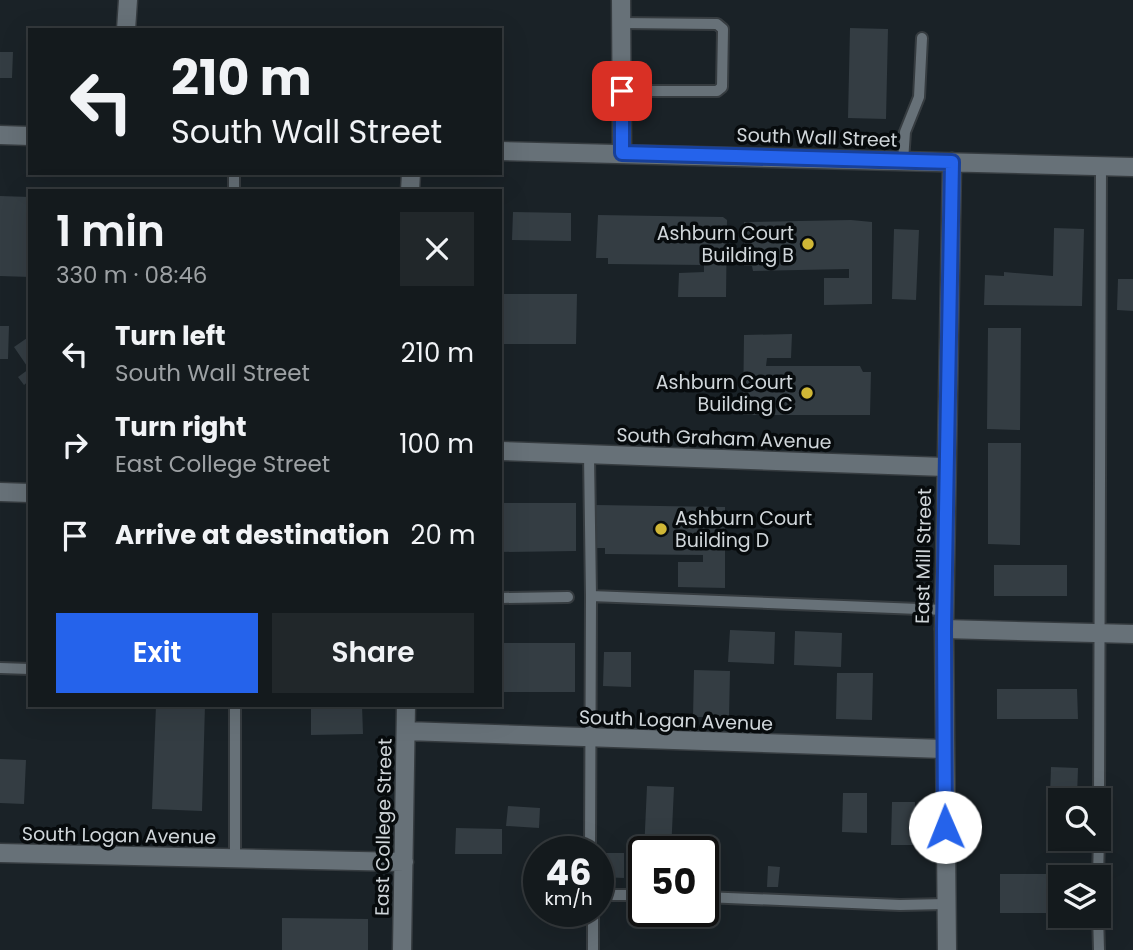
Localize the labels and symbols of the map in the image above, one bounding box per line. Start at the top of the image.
pin [592,61,652,121]
street label: South Wall Street [736,121,898,154]
place label: Ashburn Court Building B [657,220,794,269]
marker: Ashburn Court Building B [800,236,816,252]
place label: Ashburn Court Building C [656,369,793,418]
marker: Ashburn Court Building C [799,385,815,401]
street label: South Graham Avenue [616,421,832,456]
street label: East Mill Street [909,488,938,624]
place label: Ashburn Court Building D [675,505,812,554]
marker: Ashburn Court Building D [653,521,669,537]
street label: South Logan Avenue [578,704,774,737]
street label: East College Street [368,738,399,916]
position arrow [908,790,982,864]
street label: South Logan Avenue [22,820,216,851]
speed limit sign: 50 [628,836,719,927]

